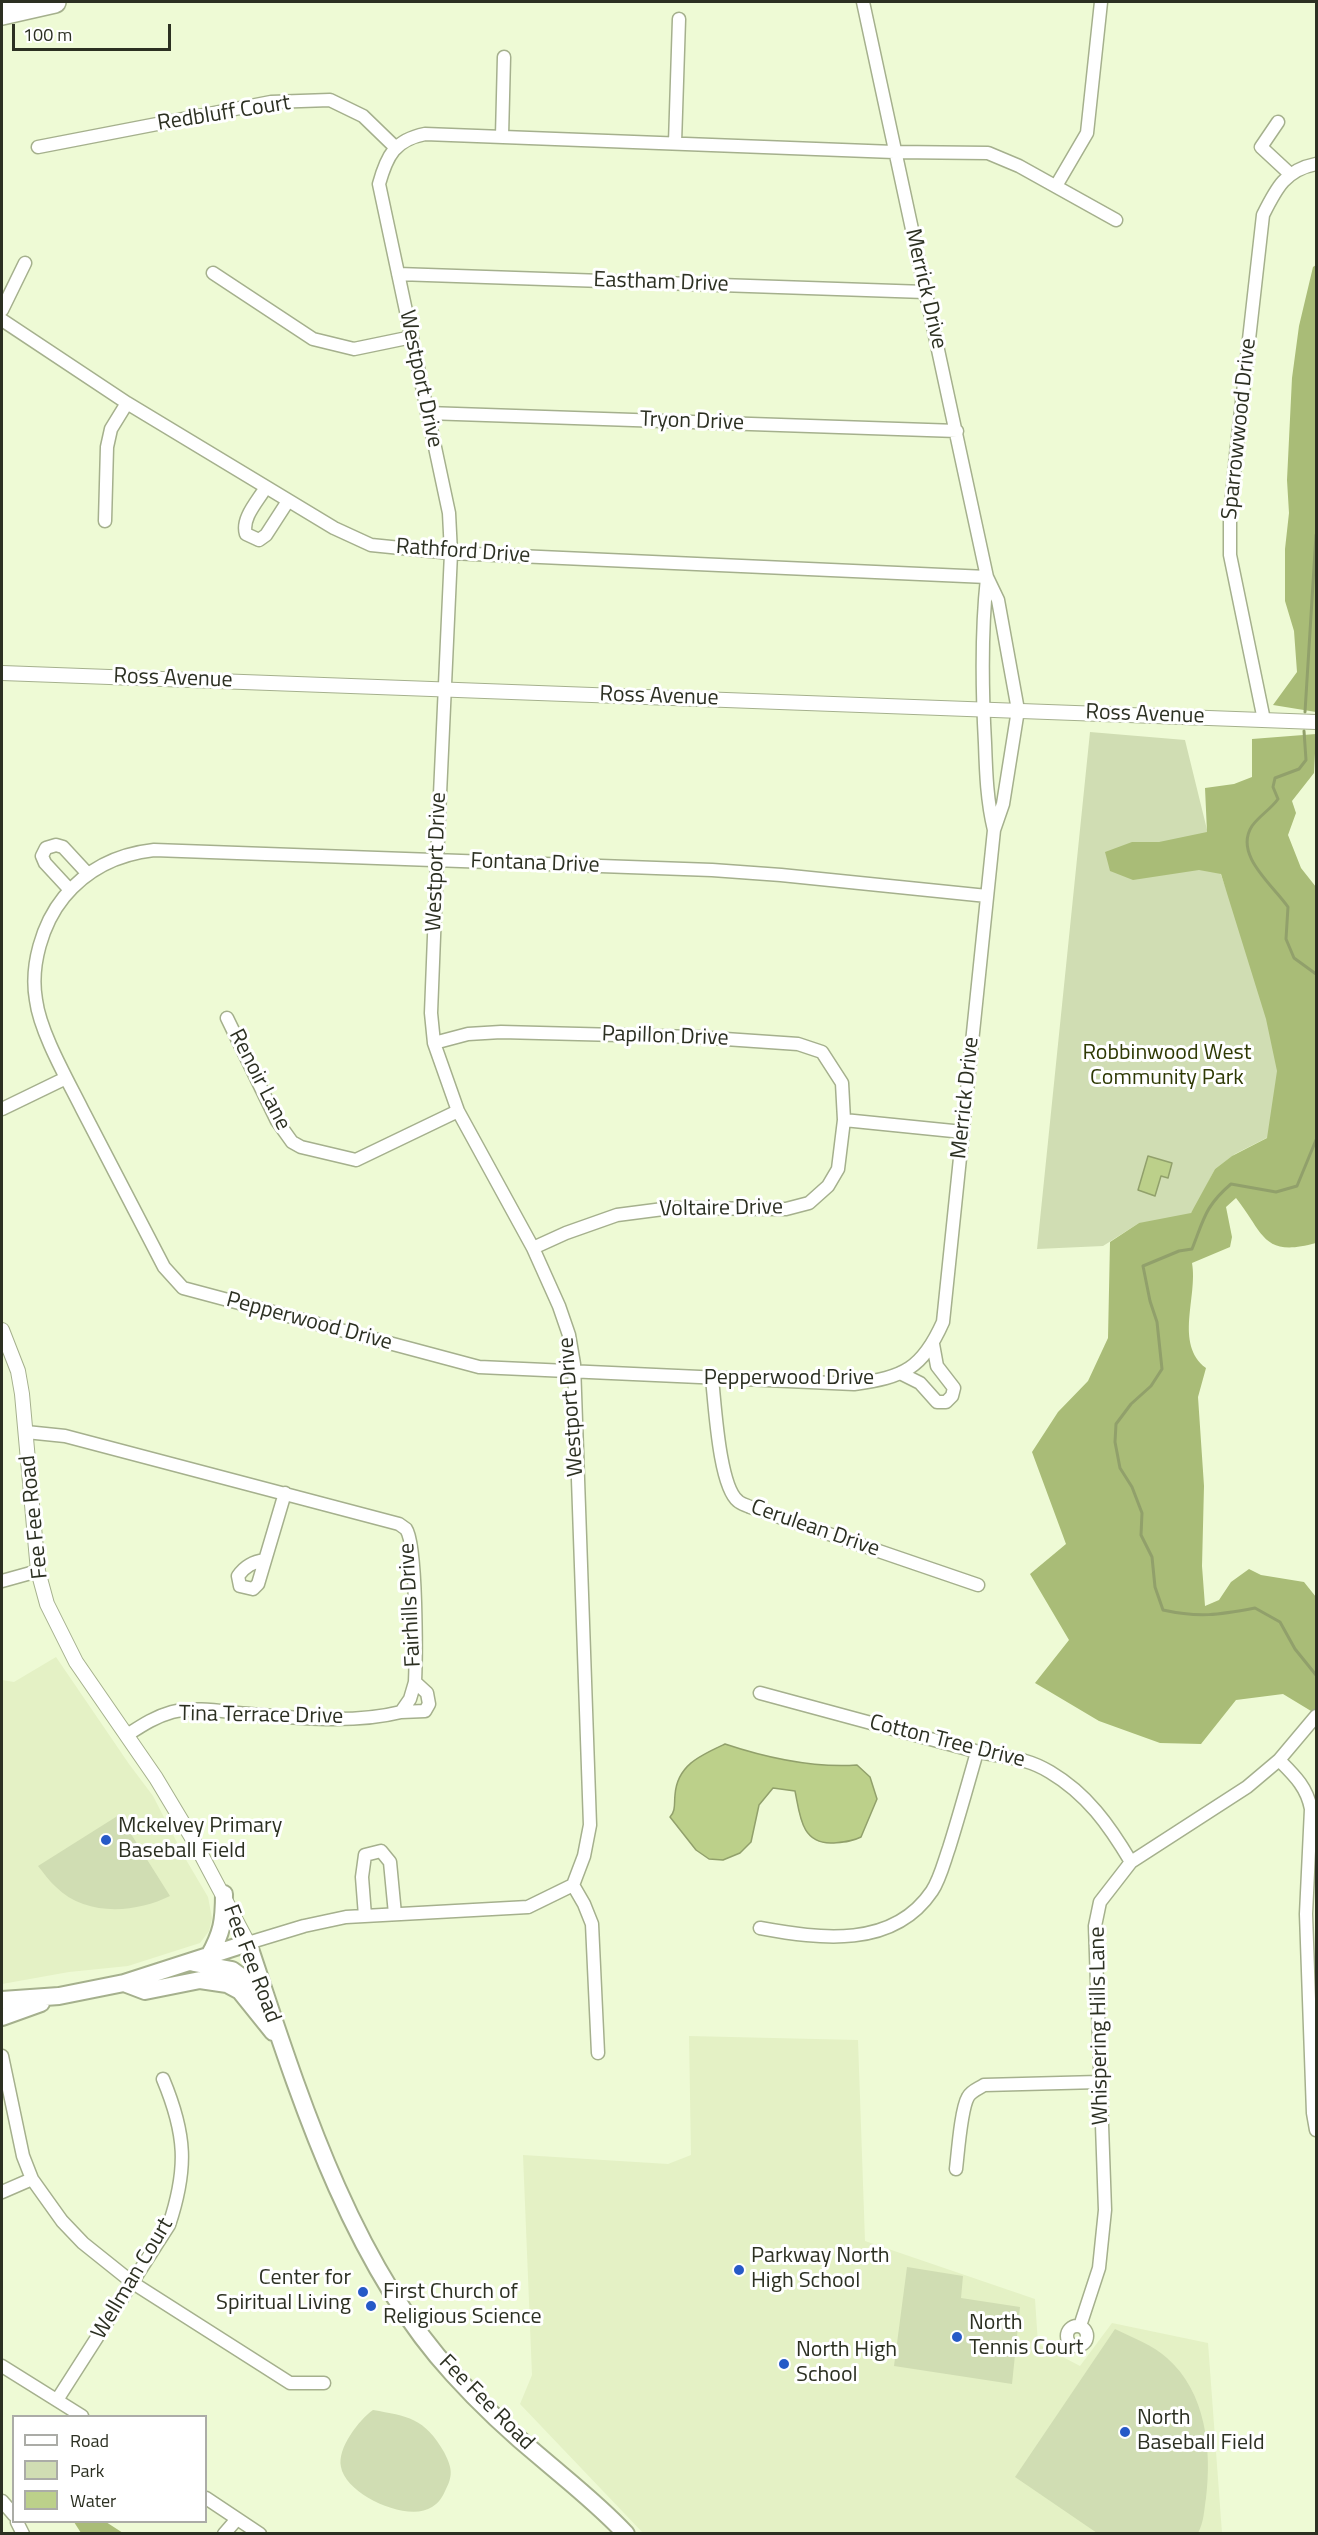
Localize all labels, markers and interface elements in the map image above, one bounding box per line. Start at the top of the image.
scale bar [15,12,174,50]
text: 100 m [23,21,72,48]
street label: Redbluff Court [156,90,292,138]
street label: Merrick Drive [898,226,952,352]
street label: Eastham Drive [593,267,729,299]
street label: Westport Drive [393,308,447,450]
street label: Sparrowwood Drive [1217,337,1263,521]
street label: Tryon Drive [640,407,744,437]
street label: Rathford Drive [395,534,531,570]
street label: Ross Avenue [113,664,233,694]
street label: Ross Avenue [599,682,719,712]
street label: Ross Avenue [1085,700,1205,730]
street label: Westport Drive [421,792,453,932]
street label: Fontana Drive [470,849,600,879]
street label: Papillon Drive [601,1022,729,1052]
street label: Renoir Lane [222,1025,296,1135]
street label: Merrick Drive [946,1036,986,1160]
park label: Robbinwood West Community Park [1082,1041,1252,1092]
street label: Voltaire Drive [659,1195,783,1223]
street label: Pepperwood Drive [223,1287,395,1357]
street label: Westport Drive [554,1336,590,1478]
street label: Pepperwood Drive [704,1366,874,1392]
street label: Fee Fee Road [15,1454,55,1580]
street label: Cerulean Drive [747,1495,883,1563]
street label: Fairhills Drive [395,1542,427,1668]
street label: Tina Terrace Drive [179,1701,343,1731]
street label: Cotton Tree Drive [867,1710,1027,1774]
place label: Mckelvey Primary Baseball Field [118,1814,282,1866]
marker: Mckelvey Primary Baseball Field [99,1833,113,1847]
street label: Fee Fee Road [216,1901,286,2027]
street label: Whispering Hills Lane [1085,1926,1115,2126]
street label: Wellman Court [86,2214,180,2344]
place label: Parkway North High School [751,2244,890,2296]
marker: Parkway North High School [732,2263,746,2277]
place label: Center for Spiritual Living [216,2266,351,2318]
place label: First Church of Religious Science [383,2280,542,2332]
marker: Center for Spiritual Living [356,2285,370,2299]
marker: First Church of Religious Science [364,2299,378,2313]
place label: North Tennis Court [969,2311,1084,2362]
marker: North Tennis Court [950,2330,964,2344]
place label: North High School [796,2338,897,2390]
street label: Fee Fee Road [433,2350,539,2456]
marker: North High School [777,2357,791,2371]
place label: North Baseball Field [1137,2406,1265,2458]
legend [12,2415,207,2523]
marker: North Baseball Field [1118,2425,1132,2439]
text: Road [70,2427,109,2454]
text: Park [70,2457,104,2484]
text: Water [70,2487,116,2514]

